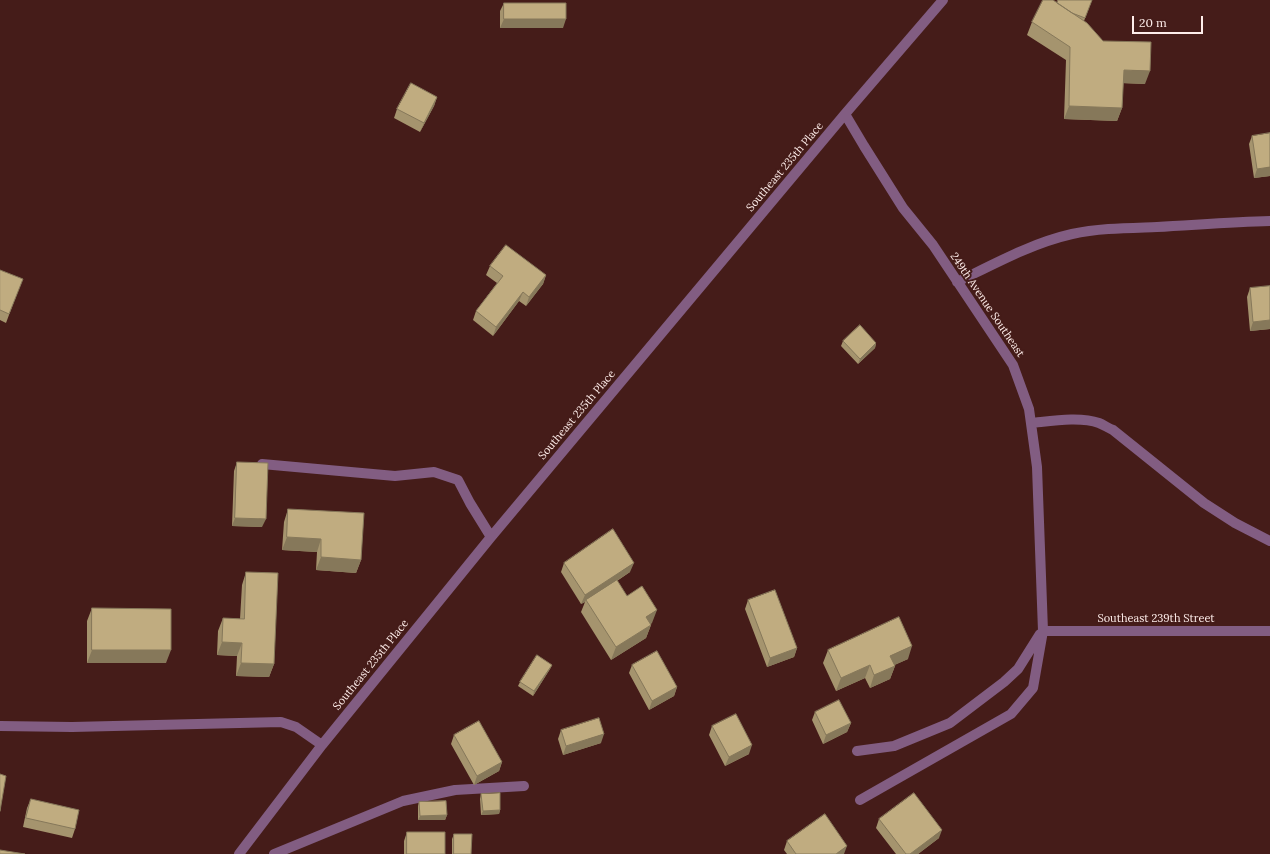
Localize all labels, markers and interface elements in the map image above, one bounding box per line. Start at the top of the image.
scale bar [1134,8,1205,34]
text: 20 m [1139,15,1167,30]
street label: Southeast 235th Place [744,120,826,214]
street label: 249th Avenue Southeast [947,250,1027,360]
street label: Southeast 235th Place [536,368,618,462]
street label: Southeast 239th Street [1097,612,1215,626]
street label: Southeast 235th Place [330,617,412,713]

